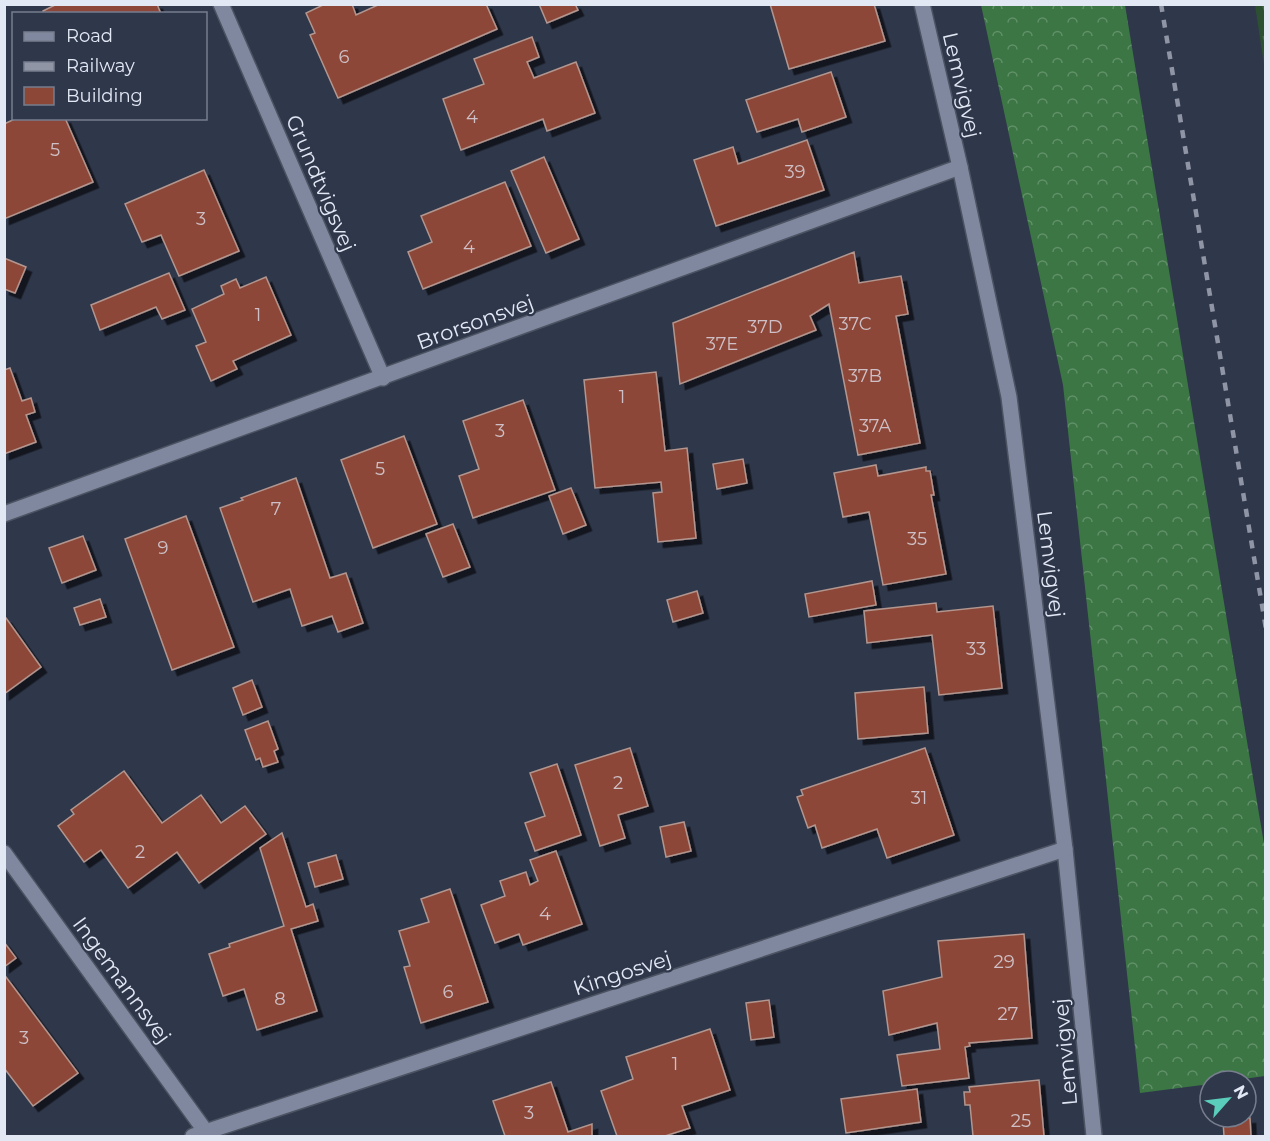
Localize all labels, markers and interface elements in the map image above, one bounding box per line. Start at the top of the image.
legend [12,12,207,120]
text: Road [66,25,113,47]
street label: Lemvigvej [938,30,986,140]
house number: 6 [339,46,350,68]
text: Railway [66,55,135,77]
text: Building [66,85,143,107]
house number: 4 [466,106,478,128]
street label: Grundtvigsvej [281,111,361,255]
house number: 5 [50,139,60,161]
house number: 39 [784,161,806,183]
house number: 3 [196,208,206,230]
house number: 4 [463,236,475,258]
street label: Brorsonsvej [413,289,537,355]
house number: 1 [255,304,261,326]
house number: 37C [839,313,872,335]
house number: 37D [747,316,783,338]
house number: 37E [706,333,738,355]
house number: 37B [848,365,882,387]
house number: 1 [619,386,625,408]
house number: 37A [859,415,891,437]
house number: 3 [495,420,505,442]
house number: 5 [375,458,385,480]
house number: 7 [271,498,281,520]
street label: Lemvigvej [1032,509,1070,619]
house number: 35 [907,528,927,550]
house number: 9 [158,537,169,559]
house number: 33 [966,638,986,660]
house number: 2 [613,772,623,794]
house number: 31 [911,787,927,809]
house number: 2 [135,841,145,863]
house number: 4 [539,903,551,925]
street label: Ingemannsvej [68,912,176,1048]
street label: Kingosvej [570,945,674,1001]
house number: 29 [993,951,1015,973]
house number: 6 [443,981,454,1003]
house number: 8 [274,988,286,1010]
street label: Lemvigvej [1048,997,1082,1107]
house number: 27 [998,1003,1018,1025]
house number: 3 [19,1027,29,1049]
house number: 1 [672,1053,678,1075]
north arrow [1198,1069,1258,1129]
text: N [1229,1082,1252,1102]
house number: 3 [524,1102,534,1124]
house number: 25 [1011,1110,1031,1132]

